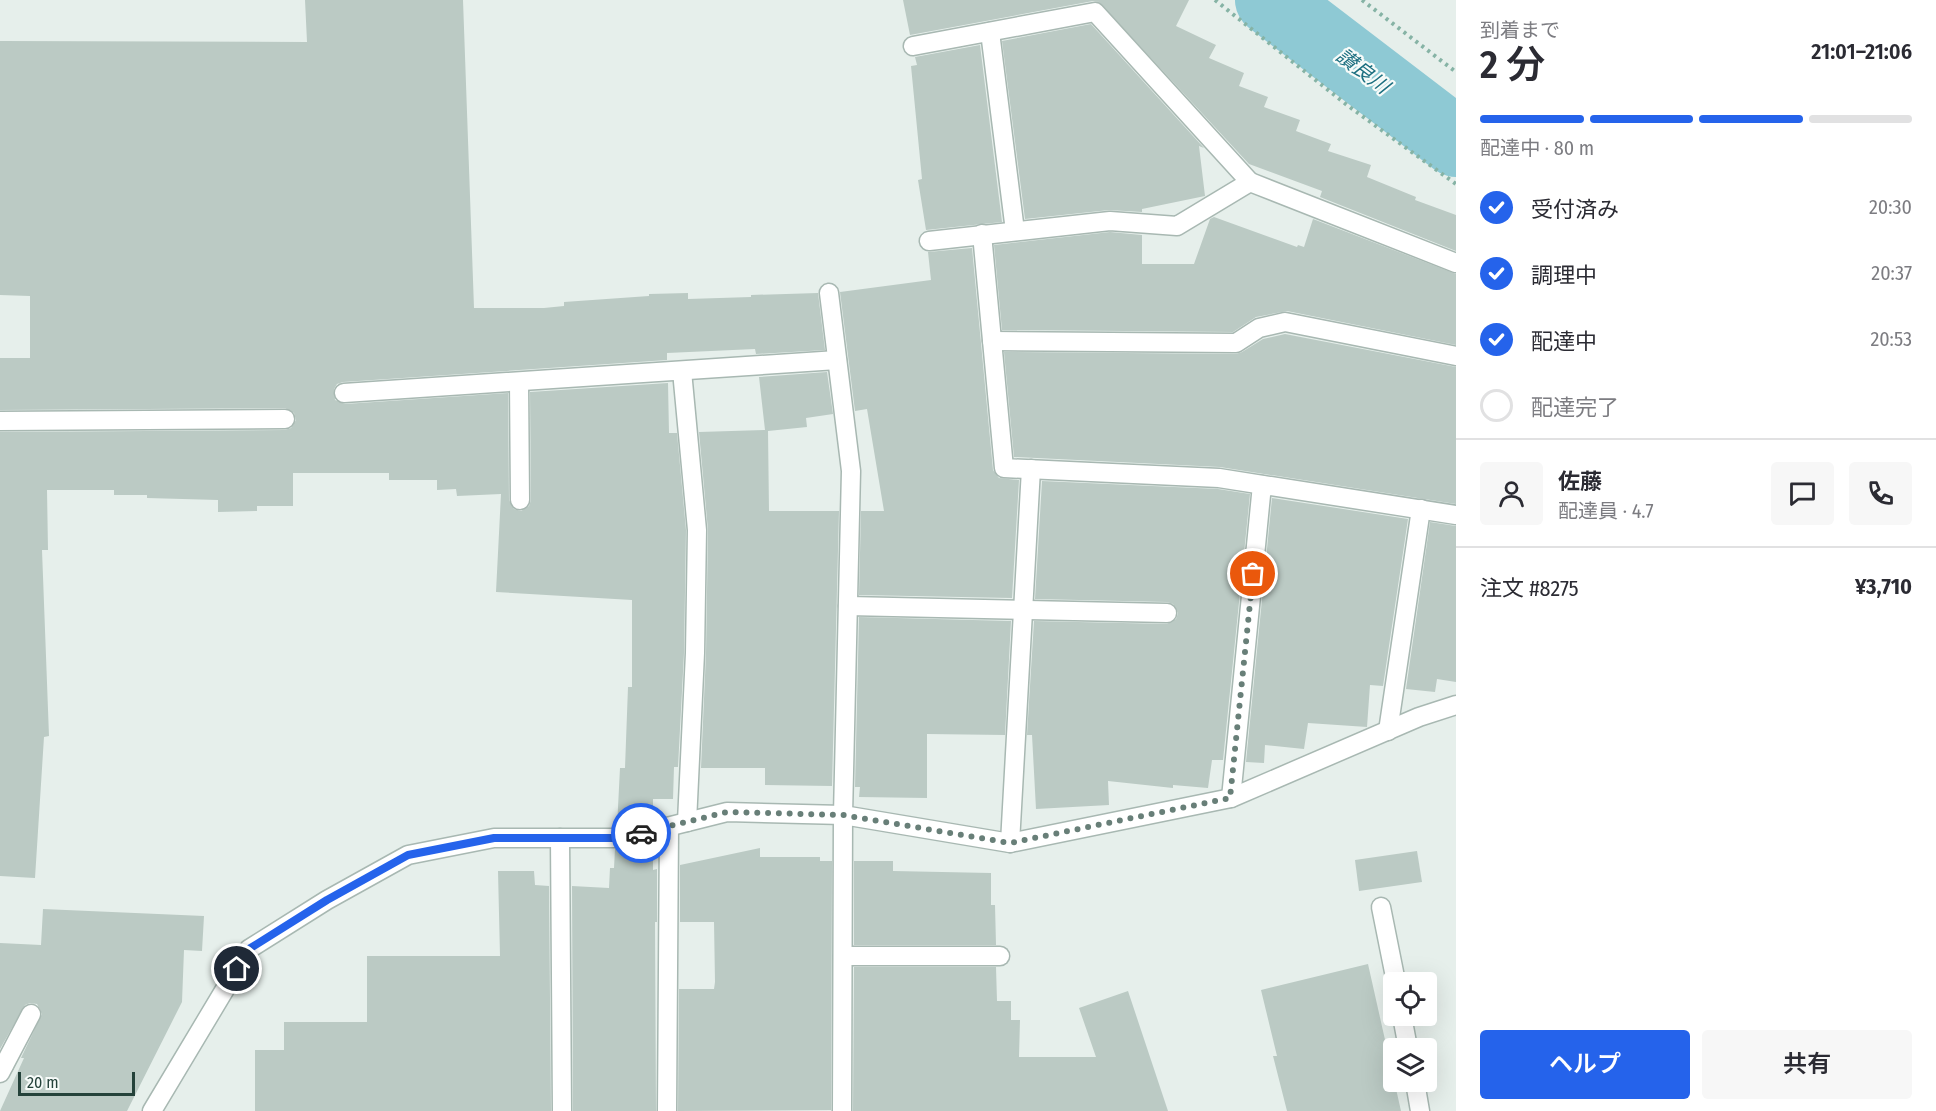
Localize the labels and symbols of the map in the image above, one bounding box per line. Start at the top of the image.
water label: 讃良川 [1332,43,1396,100]
pin [1227,548,1278,599]
courier [611,803,671,863]
pin [211,943,262,994]
scale bar [18,1069,135,1096]

